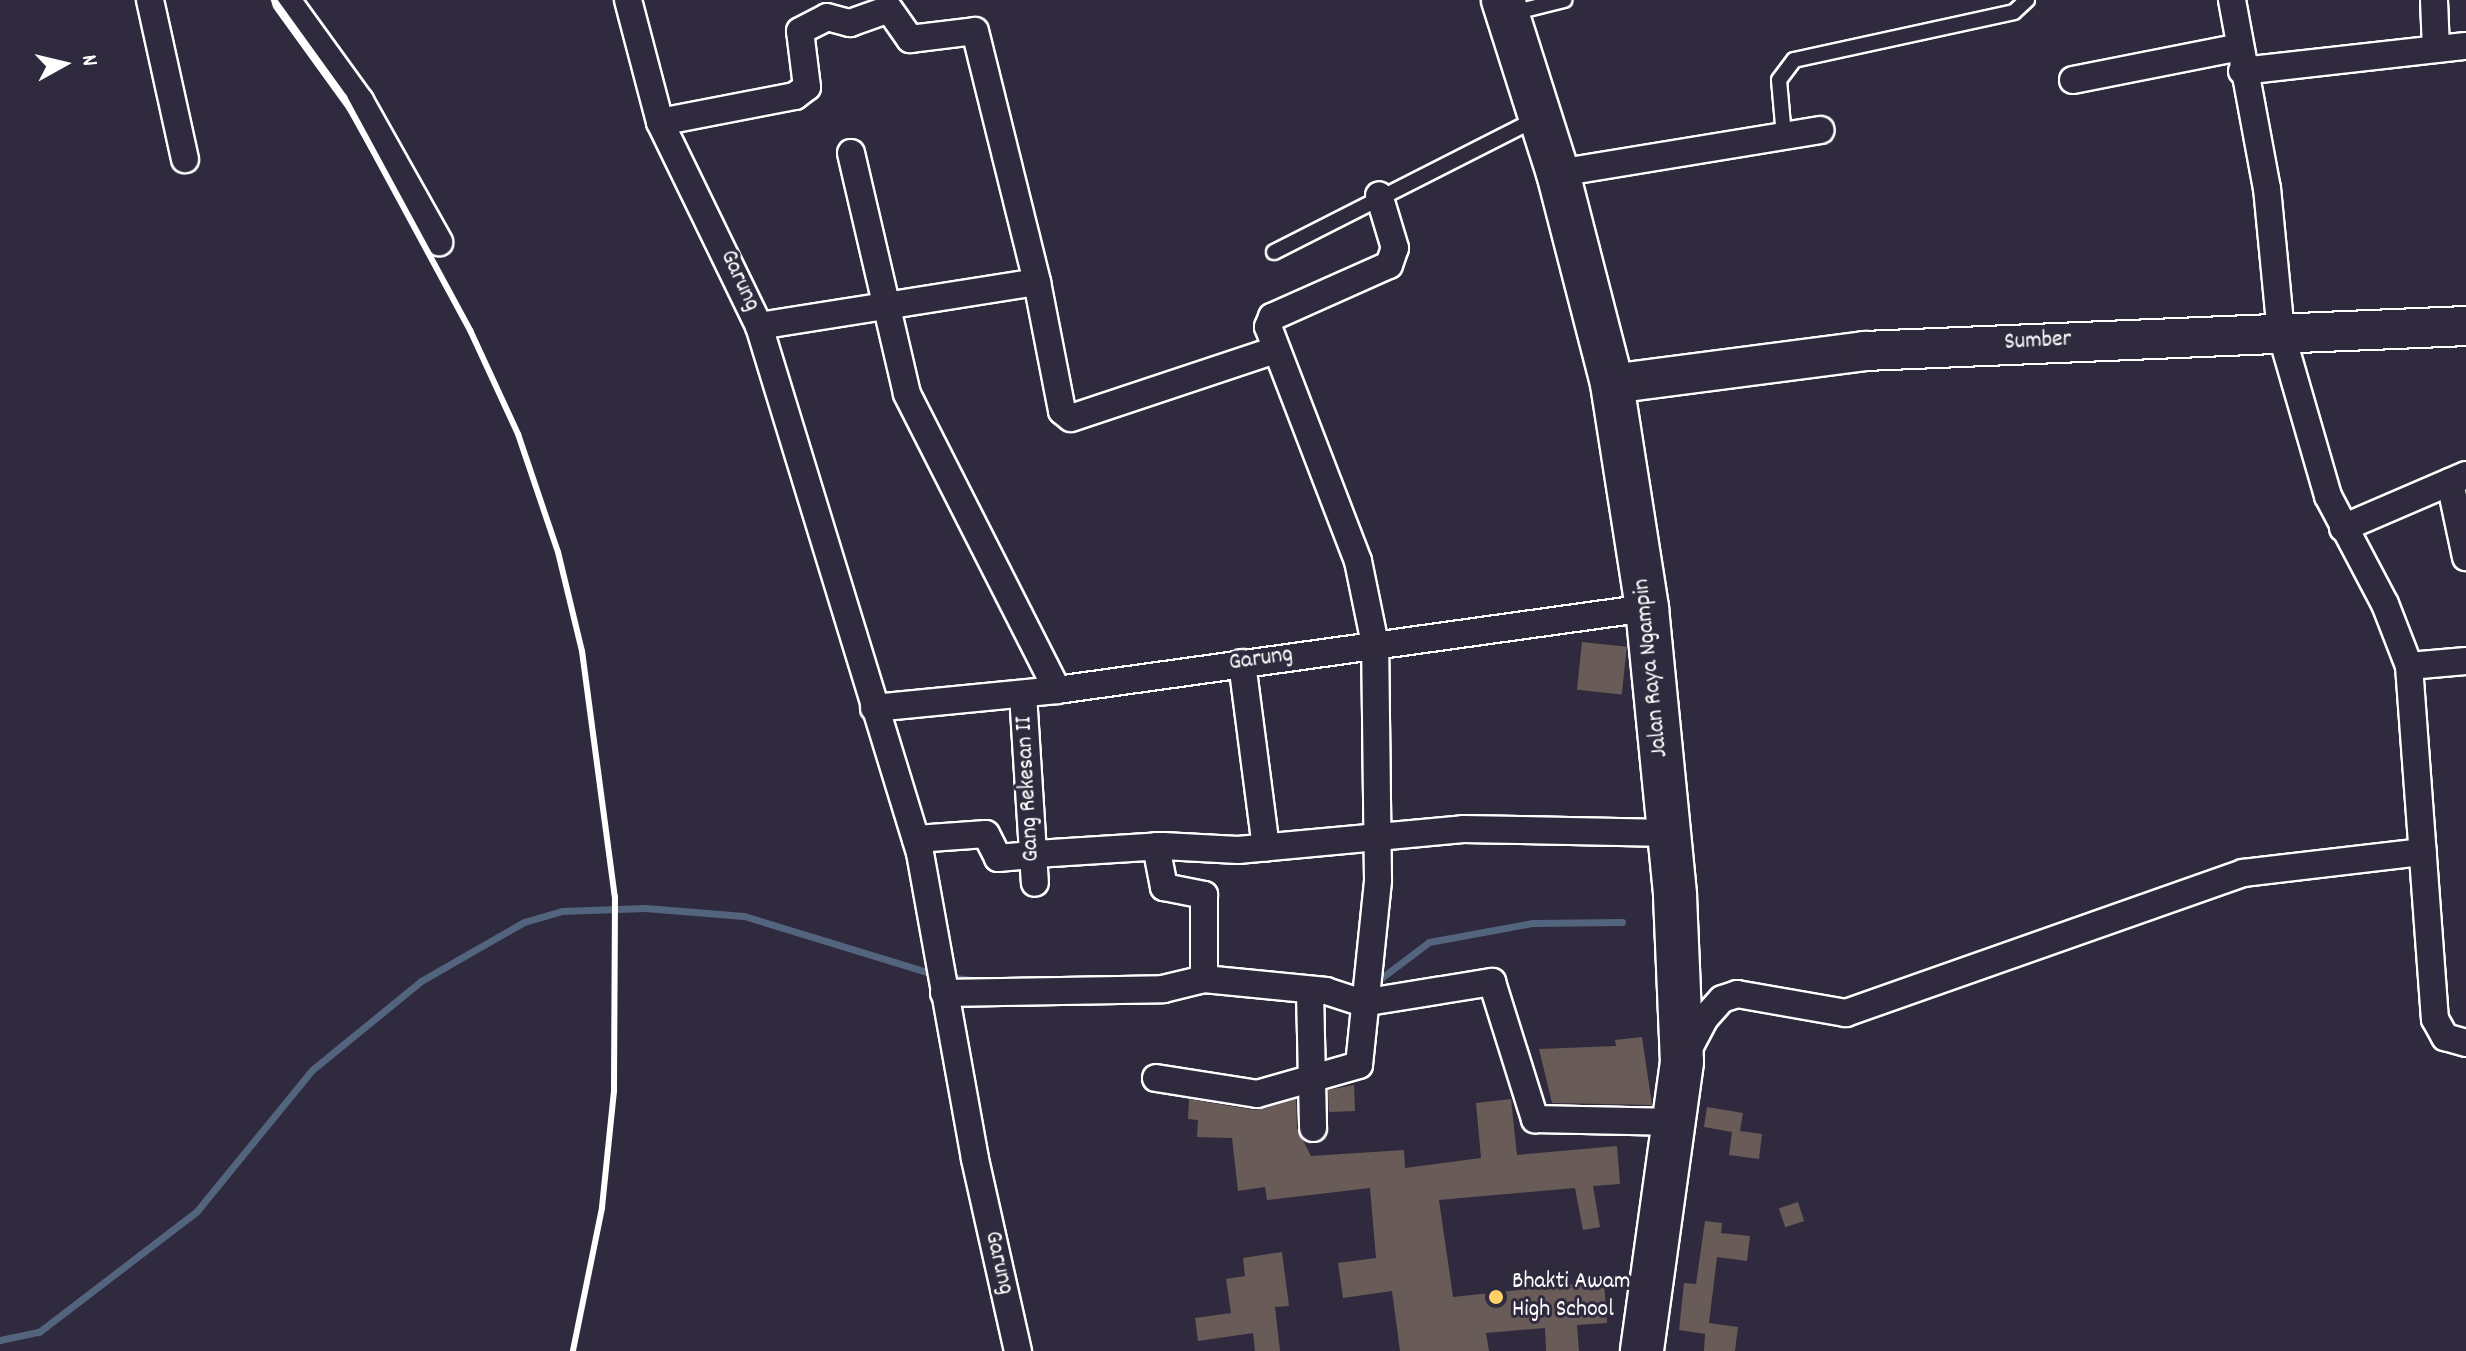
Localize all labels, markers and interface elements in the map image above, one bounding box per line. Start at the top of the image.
north arrow [24,24,104,104]
text: N [72,53,104,68]
street label: Garung [712,246,766,316]
street label: Sumber [2004,326,2072,358]
street label: Jalan Raya Ngampin [1628,577,1676,759]
street label: Garung [1227,641,1295,679]
street label: Gang Rekesan II [1011,715,1047,863]
street label: Garung [977,1228,1019,1298]
place label: Bhakti Awam High School [1512,1269,1631,1325]
marker: Bhakti Awam High School [1487,1288,1505,1306]

